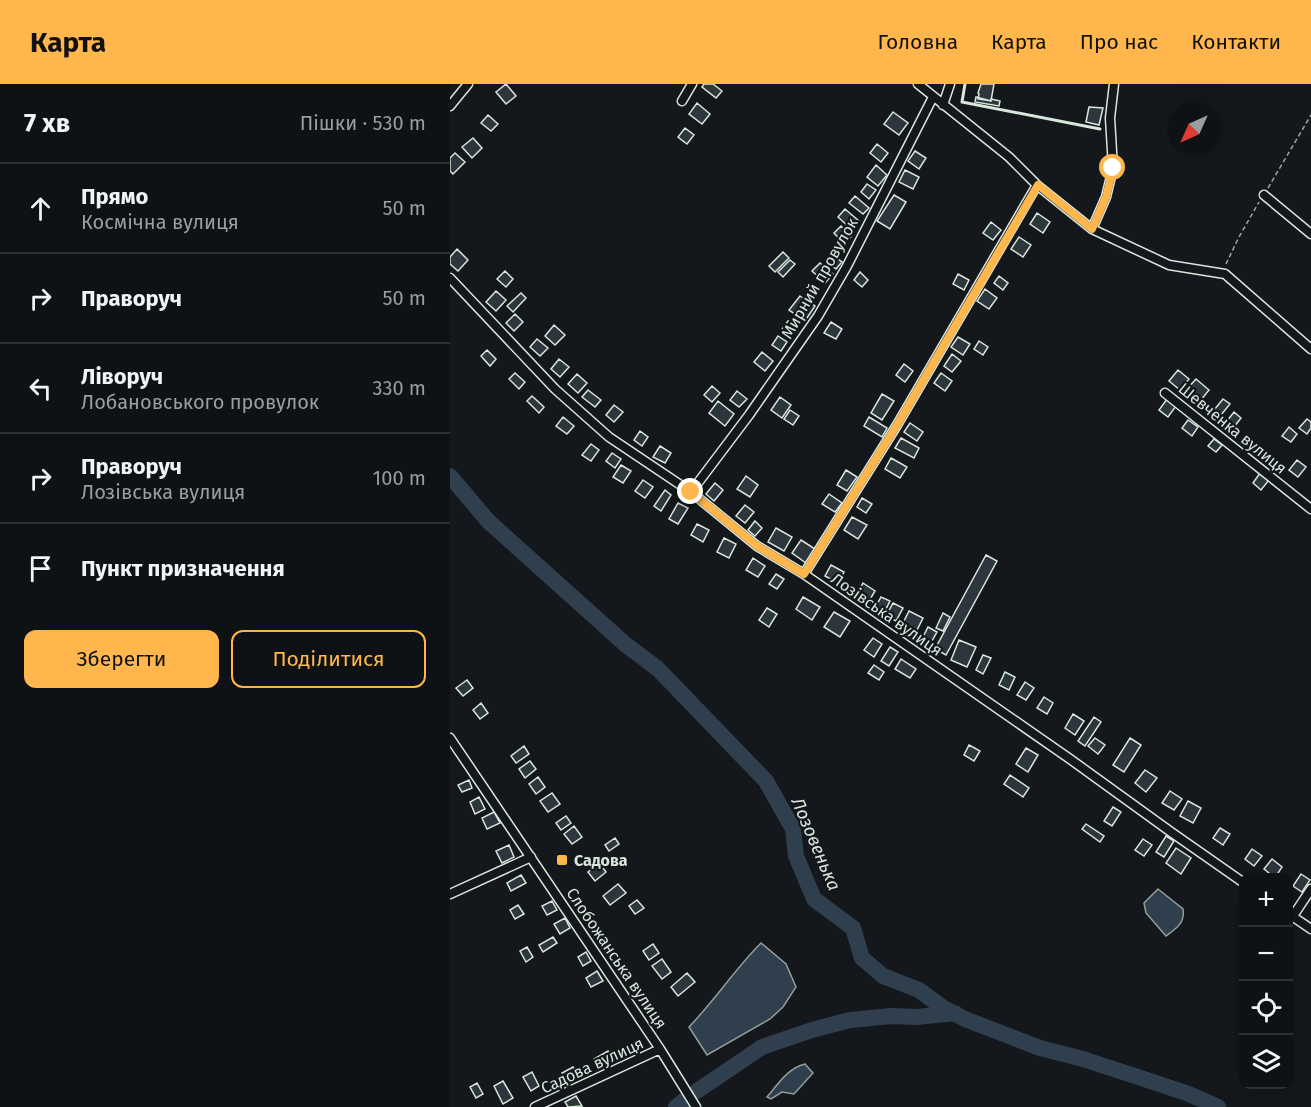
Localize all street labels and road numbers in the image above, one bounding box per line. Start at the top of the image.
street label: Мирний провулок [777,214,862,342]
street label: Шевченка вулиця [1175,379,1291,478]
street label: Лозівська вулиця [827,569,946,660]
street label: Слобожанська вулиця [562,884,671,1032]
street label: Садова вулиця [538,1033,647,1098]

